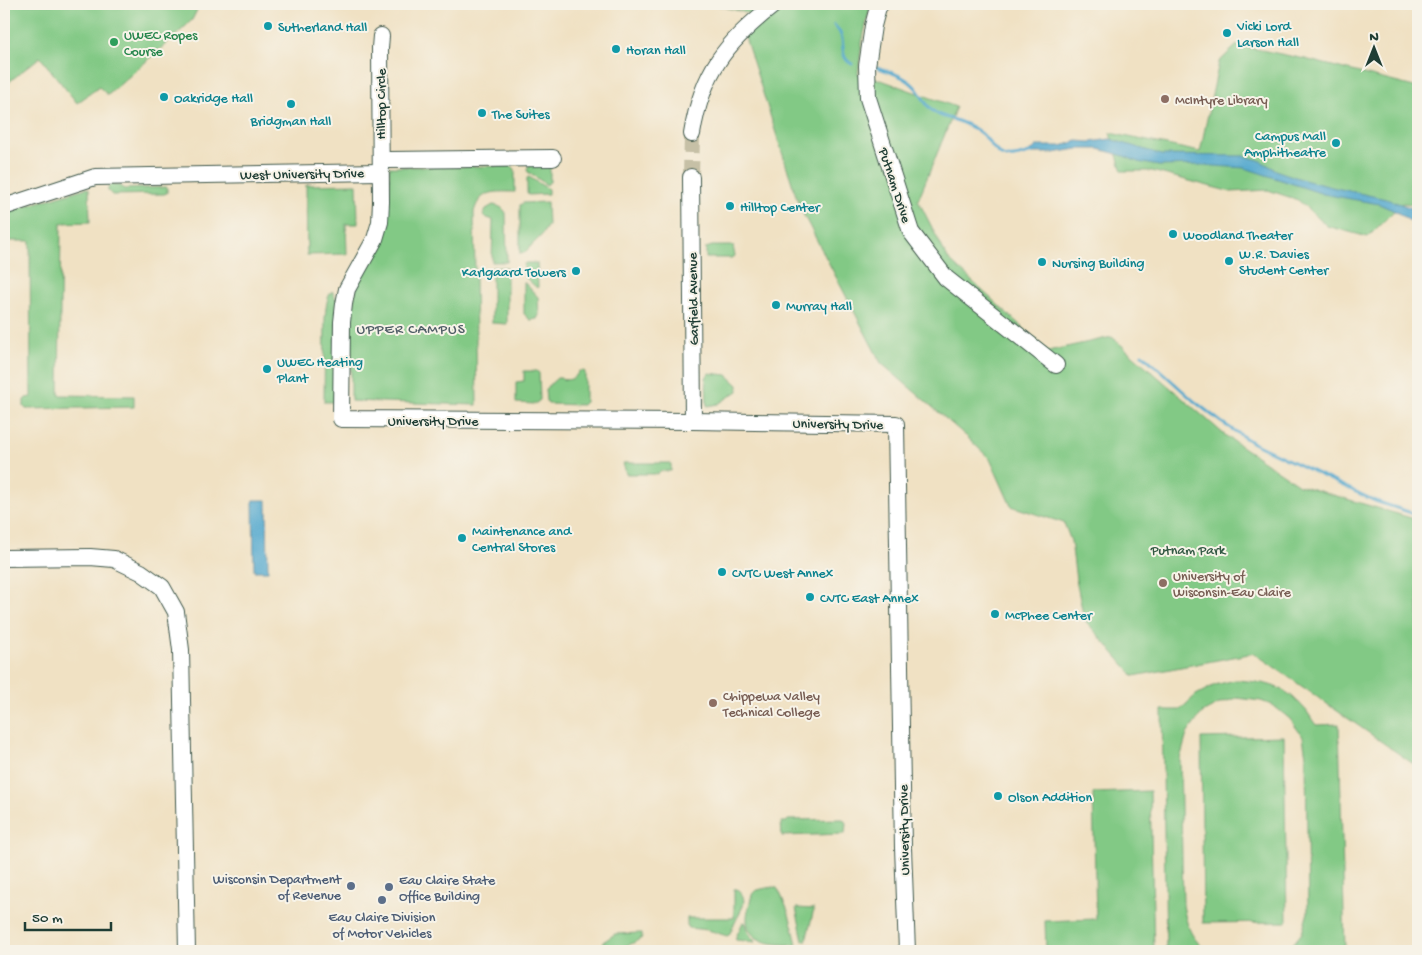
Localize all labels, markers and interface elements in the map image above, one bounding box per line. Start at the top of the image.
place label: Vicki Lord Larson Hall [1236,19,1299,52]
marker: Sutherland Hall [262,20,274,32]
place label: Sutherland Hall [278,20,367,37]
north arrow [1350,22,1400,72]
marker: Vicki Lord Larson Hall [1221,27,1233,39]
place label: UWEC Ropes Course [124,28,198,61]
text: N [1369,29,1379,46]
marker: UWEC Ropes Course [108,36,120,48]
marker: Horan Hall [610,43,622,55]
place label: Horan Hall [626,43,686,60]
street label: Hilltop Circle [374,68,391,140]
marker: Oakridge Hall [158,91,170,103]
place label: Oakridge Hall [174,91,253,108]
marker: McIntyre Library [1159,93,1171,105]
place label: McIntyre Library [1175,93,1268,110]
marker: Bridgman Hall [285,98,297,110]
marker: The Suites [476,107,488,119]
place label: The Suites [491,107,550,124]
place label: Bridgman Hall [250,114,331,131]
place label: Campus Mall Amphitheatre [1244,129,1327,162]
marker: Campus Mall Amphitheatre [1330,137,1342,149]
street label: Putnam Drive [873,145,914,226]
street label: West University Drive [240,166,365,185]
marker: Hilltop Center [724,200,736,212]
place label: Hilltop Center [740,200,821,217]
marker: Woodland Theater [1167,228,1179,240]
place label: Woodland Theater [1183,228,1294,245]
place label: W.R. Davies Student Center [1239,247,1329,280]
street label: Garfield Avenue [685,252,704,346]
marker: W.R. Davies Student Center [1223,255,1235,267]
marker: Nursing Building [1036,256,1048,268]
place label: Nursing Building [1052,256,1145,273]
place label: Karlgaard Towers [462,265,567,282]
marker: Karlgaard Towers [570,265,582,277]
marker: Murray Hall [770,299,782,311]
place label: Murray Hall [786,299,852,316]
district label: UPPER CAMPUS [356,321,466,339]
place label: UWEC Heating Plant [276,355,363,388]
marker: UWEC Heating Plant [261,363,273,375]
street label: University Drive [388,414,479,431]
street label: University Drive [792,416,884,435]
place label: Maintenance and Central Stores [472,524,573,557]
marker: Maintenance and Central Stores [456,532,468,544]
park label: Putnam Park [1150,543,1227,560]
marker: CVTC West Annex [716,566,728,578]
place label: CVTC West Annex [732,566,834,583]
place label: University of Wisconsin-Eau Claire [1173,569,1292,602]
marker: University of Wisconsin-Eau Claire [1157,577,1169,589]
marker: CVTC East Annex [804,591,816,603]
place label: CVTC East Annex [820,591,919,608]
marker: McPhee Center [989,608,1001,620]
place label: McPhee Center [1005,608,1093,625]
place label: Chippewa Valley Technical College [722,689,821,722]
marker: Chippewa Valley Technical College [707,697,719,709]
street label: University Drive [896,784,915,875]
marker: Olson Addition [992,790,1004,802]
place label: Olson Addition [1008,790,1093,807]
place label: Wisconsin Department of Revenue [213,872,342,905]
place label: Eau Claire State Office Building [399,873,496,906]
marker: Wisconsin Department of Revenue [345,880,357,892]
marker: Eau Claire State Office Building [383,881,395,893]
marker: Eau Claire Division of Motor Vehicles [376,894,388,906]
scale bar [25,900,111,932]
text: 50 m [32,910,63,928]
place label: Eau Claire Division of Motor Vehicles [329,910,436,943]

